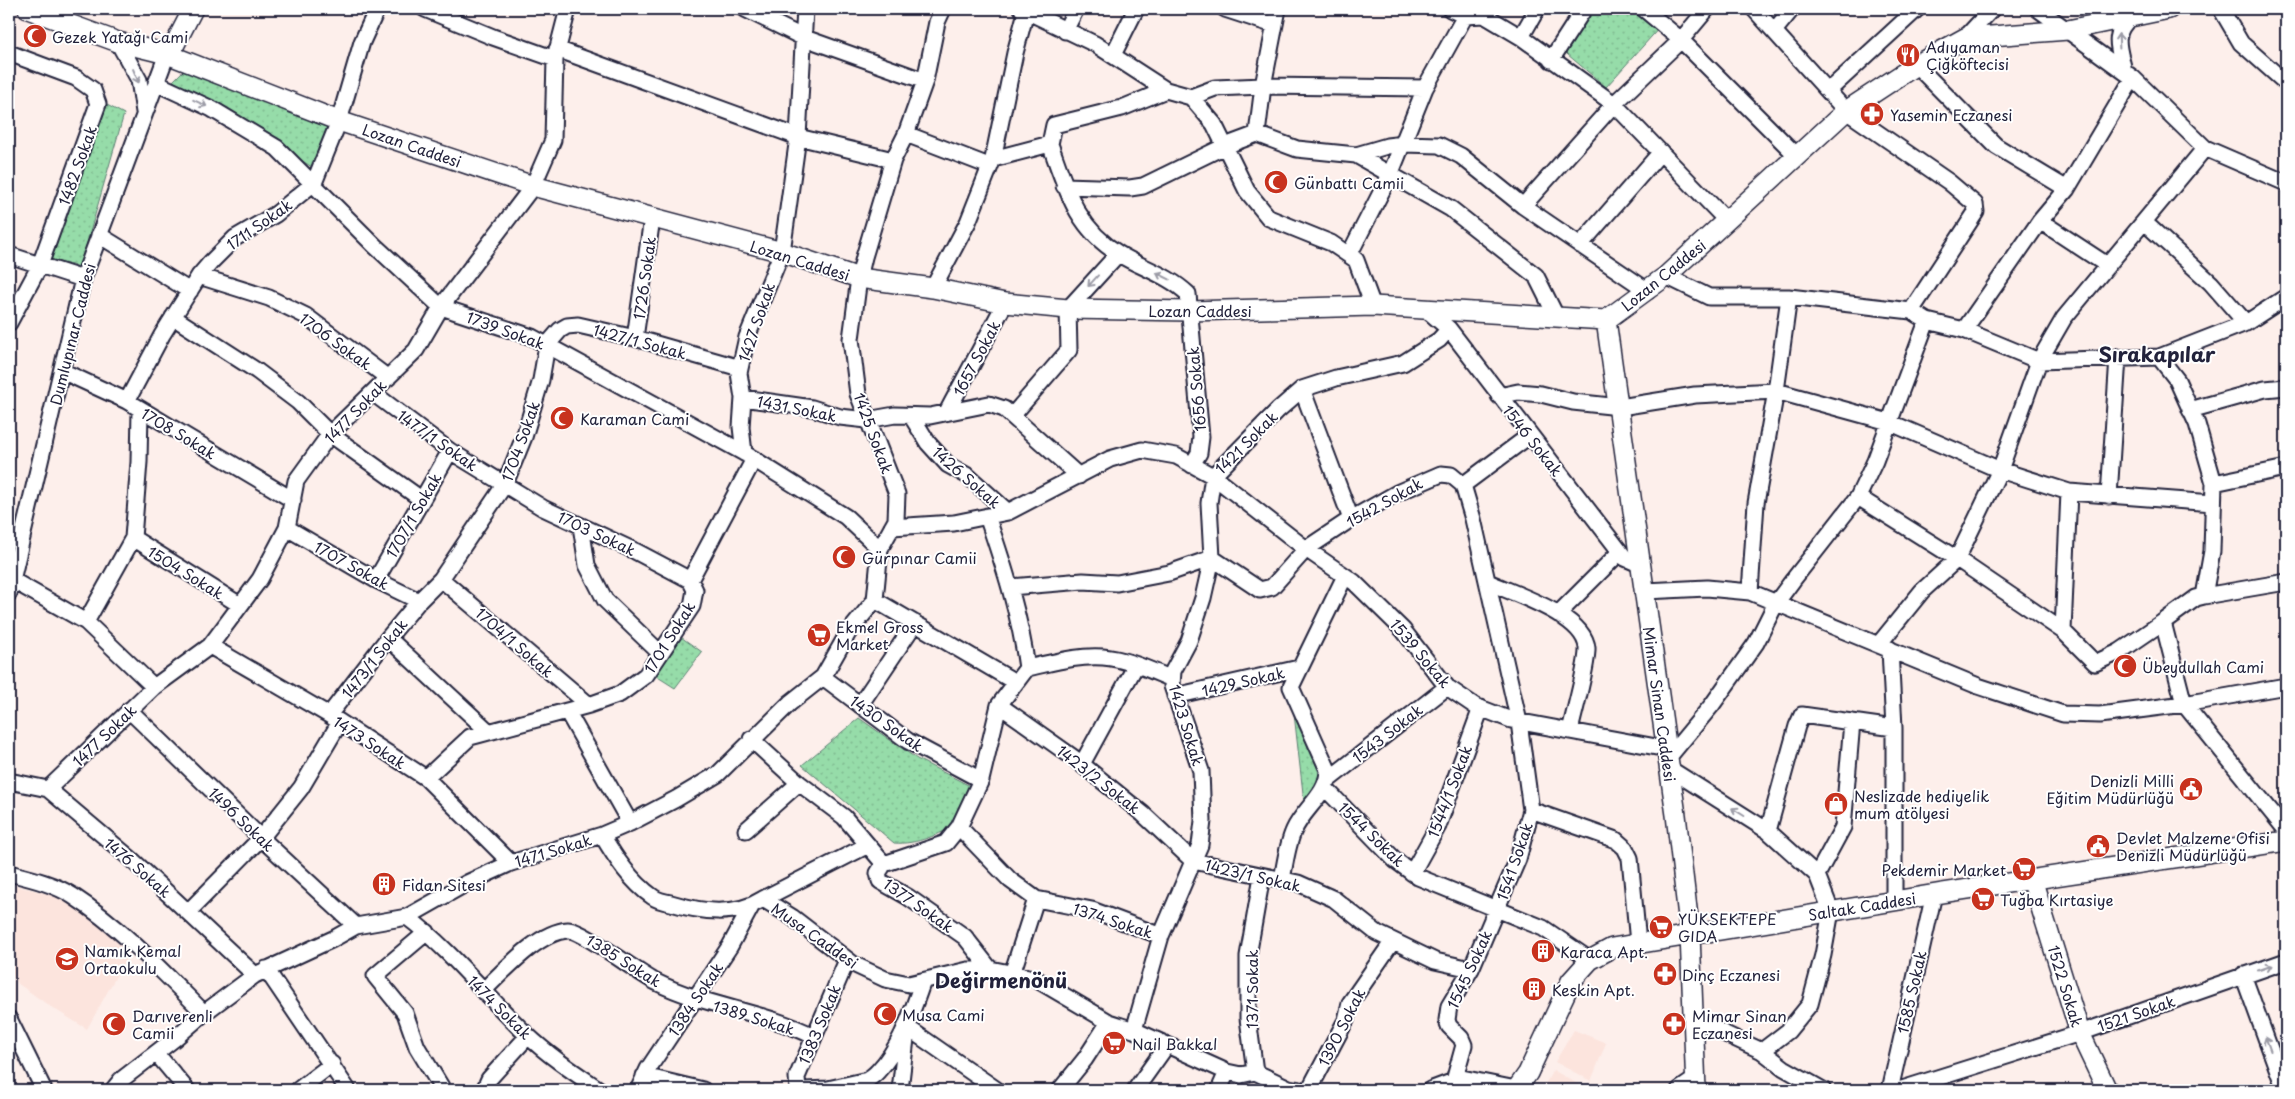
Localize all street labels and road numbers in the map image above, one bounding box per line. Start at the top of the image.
street label: Lozan Caddesi [359,117,465,173]
street label: 1482 Sokak [52,121,102,208]
street label: 1711 Sokak [221,193,297,255]
street label: Lozan Caddesi [747,234,853,286]
street label: Lozan Caddesi [1616,234,1710,316]
street label: 1726 Sokak [627,235,661,321]
street label: Dumlupınar Caddesi [43,261,101,407]
street label: 1427 Sokak [732,279,780,365]
street label: Lozan Caddesi [1148,299,1252,322]
street label: 1739 Sokak [464,305,549,355]
street label: 1706 Sokak [295,307,377,375]
street label: 1657 Sokak [946,316,1006,400]
street label: 1427/1 Sokak [591,318,689,365]
street label: 1656 Sokak [1181,345,1211,432]
street label: 1477 Sokak [319,374,392,448]
street label: 1431 Sokak [755,389,839,427]
street label: 1425 Sokak [849,389,899,477]
street label: 1704 Sokak [495,397,545,485]
street label: 1546 Sokak [1498,399,1569,481]
street label: 1708 Sokak [137,402,221,465]
street label: 1477/1 Sokak [393,404,483,476]
street label: 1421 Sokak [1209,405,1283,479]
street label: 1426 Sokak [928,441,1007,514]
street label: 1707/1 Sokak [379,468,447,562]
street label: 1542 Sokak [1341,471,1427,533]
street label: 1703 Sokak [554,505,640,561]
street label: 1707 Sokak [310,535,394,595]
street label: 1504 Sokak [143,539,229,605]
street label: 1701 Sokak [638,596,700,677]
street label: 1704/1 Sokak [471,602,559,683]
street label: 1473/1 Sokak [336,613,413,703]
street label: 1539 Sokak [1385,613,1457,693]
street label: Mimar Sinan Caddesi [1638,625,1682,783]
street label: 1429 Sokak [1199,660,1287,702]
street label: 1423 Sokak [1164,682,1210,769]
street label: 1430 Sokak [846,689,929,757]
street label: 1477 Sokak [67,698,141,771]
street label: 1543 Sokak [1347,698,1427,768]
street label: 1473 Sokak [329,710,411,774]
street label: 1423/2 Sokak [1052,739,1146,819]
street label: 1544/1 Sokak [1421,741,1477,840]
street label: 1496 Sokak [204,782,280,857]
street label: 1544 Sokak [1334,796,1411,872]
street label: 1541 Sokak [1490,819,1538,903]
street label: 1471 Sokak [512,827,595,873]
street label: 1476 Sokak [99,831,177,903]
street label: 1423/1 Sokak [1203,853,1303,897]
street label: 1377 Sokak [879,872,959,938]
street label: Saltak Caddesi [1806,886,1918,926]
street label: Musa Caddesi [767,896,863,974]
street label: 1374 Sokak [1070,896,1156,944]
street label: 1545 Sokak [1441,925,1497,1012]
street label: 1385 Sokak [582,928,666,992]
street label: 1522 Sokak [2043,942,2089,1030]
street label: 1585 Sokak [1890,948,1932,1036]
street label: 1371 Sokak [1240,949,1263,1029]
street label: 1384 Sokak [662,957,728,1041]
street label: 1474 Sokak [463,970,538,1045]
street label: 1383 Sokak [792,980,846,1067]
street label: 1390 Sokak [1311,984,1371,1070]
street label: 1521 Sokak [2094,989,2178,1037]
street label: 1389 Sokak [710,994,798,1040]

